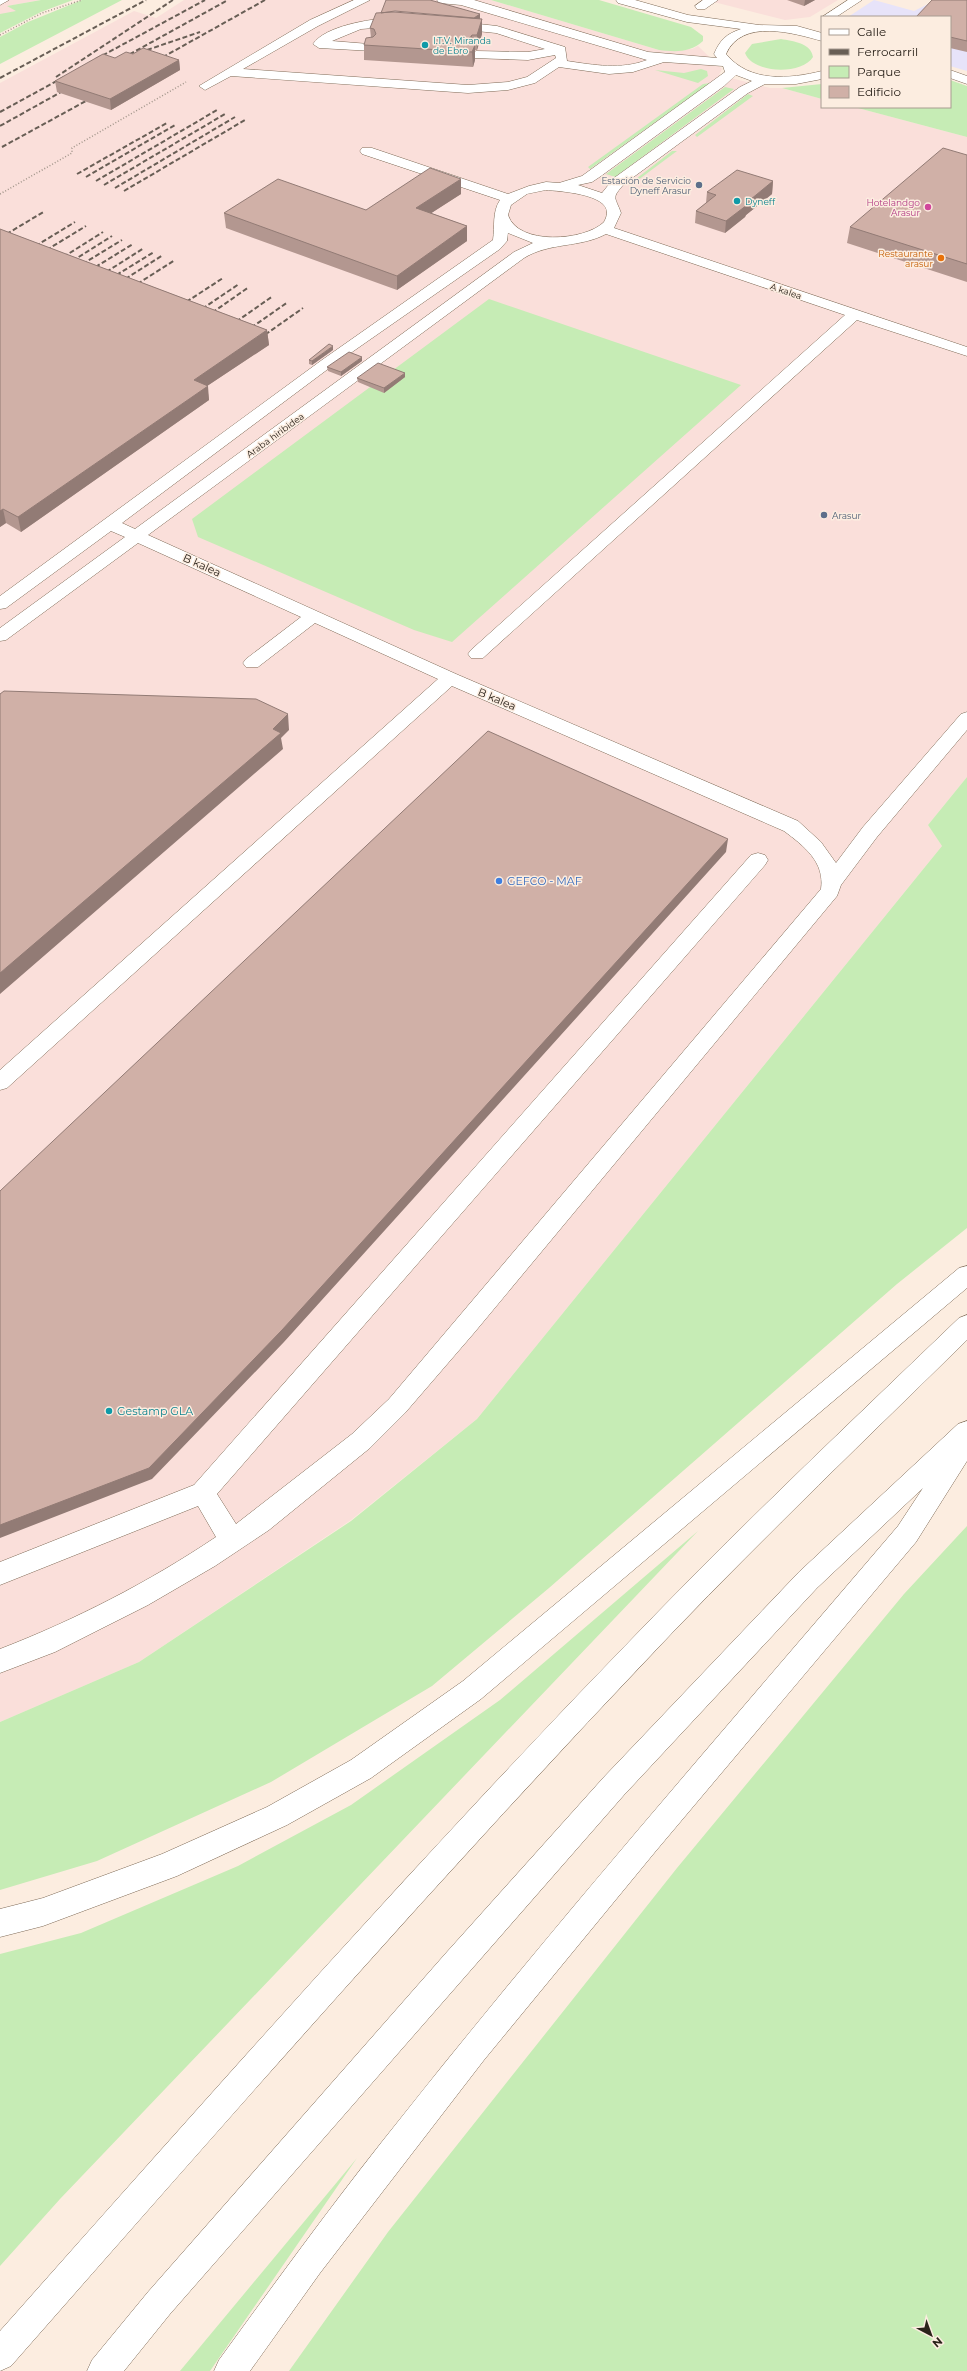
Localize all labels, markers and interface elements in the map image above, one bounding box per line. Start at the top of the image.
legend [821,16,951,108]
text: Calle [857,24,886,39]
place label: I.T.V. Miranda de Ebro [433,35,491,56]
marker: I.T.V. Miranda de Ebro [420,40,430,50]
text: Ferrocarril [857,44,918,59]
text: Parque [857,64,901,79]
text: Edificio [857,84,901,99]
place label: Estación de Servicio Dyneff Arasur [601,175,691,196]
marker: Estación de Servicio Dyneff Arasur [694,180,704,190]
marker: Dyneff [732,196,742,206]
place label: Dyneff [745,196,776,207]
place label: Hotelandgo Arasur [866,197,920,218]
marker: Hotelandgo Arasur [923,202,933,212]
place label: Restaurante arasur [878,248,934,269]
marker: Restaurante arasur [936,253,946,263]
street label: A kalea [769,281,803,301]
street label: Araba hiribidea [244,410,306,460]
marker: Arasur [819,510,829,520]
place label: Arasur [832,510,861,521]
street label: B kalea [181,550,223,580]
street label: B kalea [476,685,518,713]
place label: GEFCO - MAF [507,874,582,888]
marker: GEFCO - MAF [494,876,504,886]
place label: Gestamp GLA [117,1404,193,1418]
marker: Gestamp GLA [104,1406,114,1416]
north arrow [911,2315,951,2355]
text: N [930,2334,946,2351]

